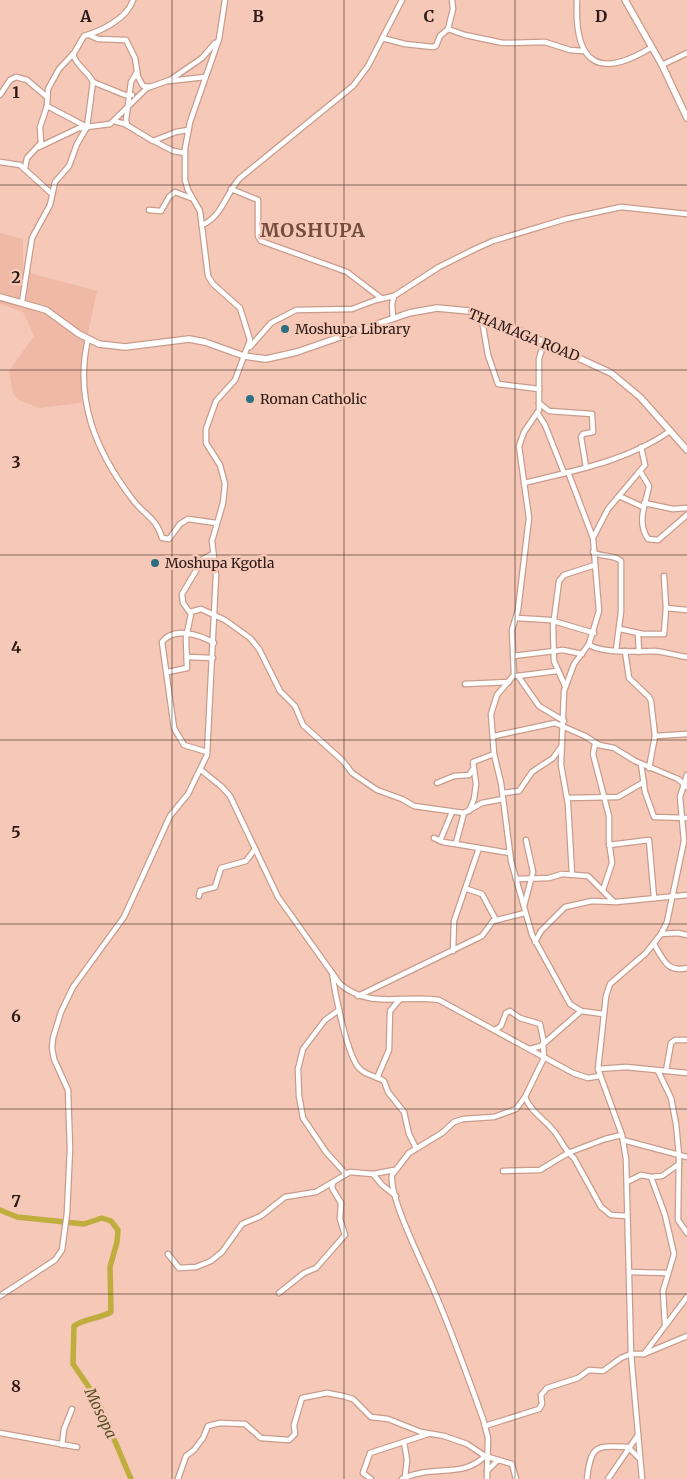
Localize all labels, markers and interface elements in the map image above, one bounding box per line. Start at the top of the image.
text: A [79,6,92,26]
text: B [252,6,264,26]
text: C [424,6,434,26]
text: D [595,6,607,26]
text: 1 [12,82,20,102]
district label: MOSHUPA [260,218,366,242]
text: 2 [11,267,21,287]
street label: THAMAGA ROAD [466,305,583,366]
place label: Moshupa Library [295,320,411,338]
marker: Moshupa Library [279,323,291,335]
place label: Roman Catholic [260,390,367,408]
marker: Roman Catholic [244,393,256,405]
text: 3 [11,452,21,472]
place label: Moshupa Kgotla [165,554,275,572]
marker: Moshupa Kgotla [149,557,161,569]
text: 4 [11,637,21,657]
text: 5 [11,822,21,842]
text: 6 [11,1006,21,1026]
text: 7 [11,1191,21,1211]
text: 8 [11,1376,21,1396]
water label: Mosopa [80,1384,121,1441]

